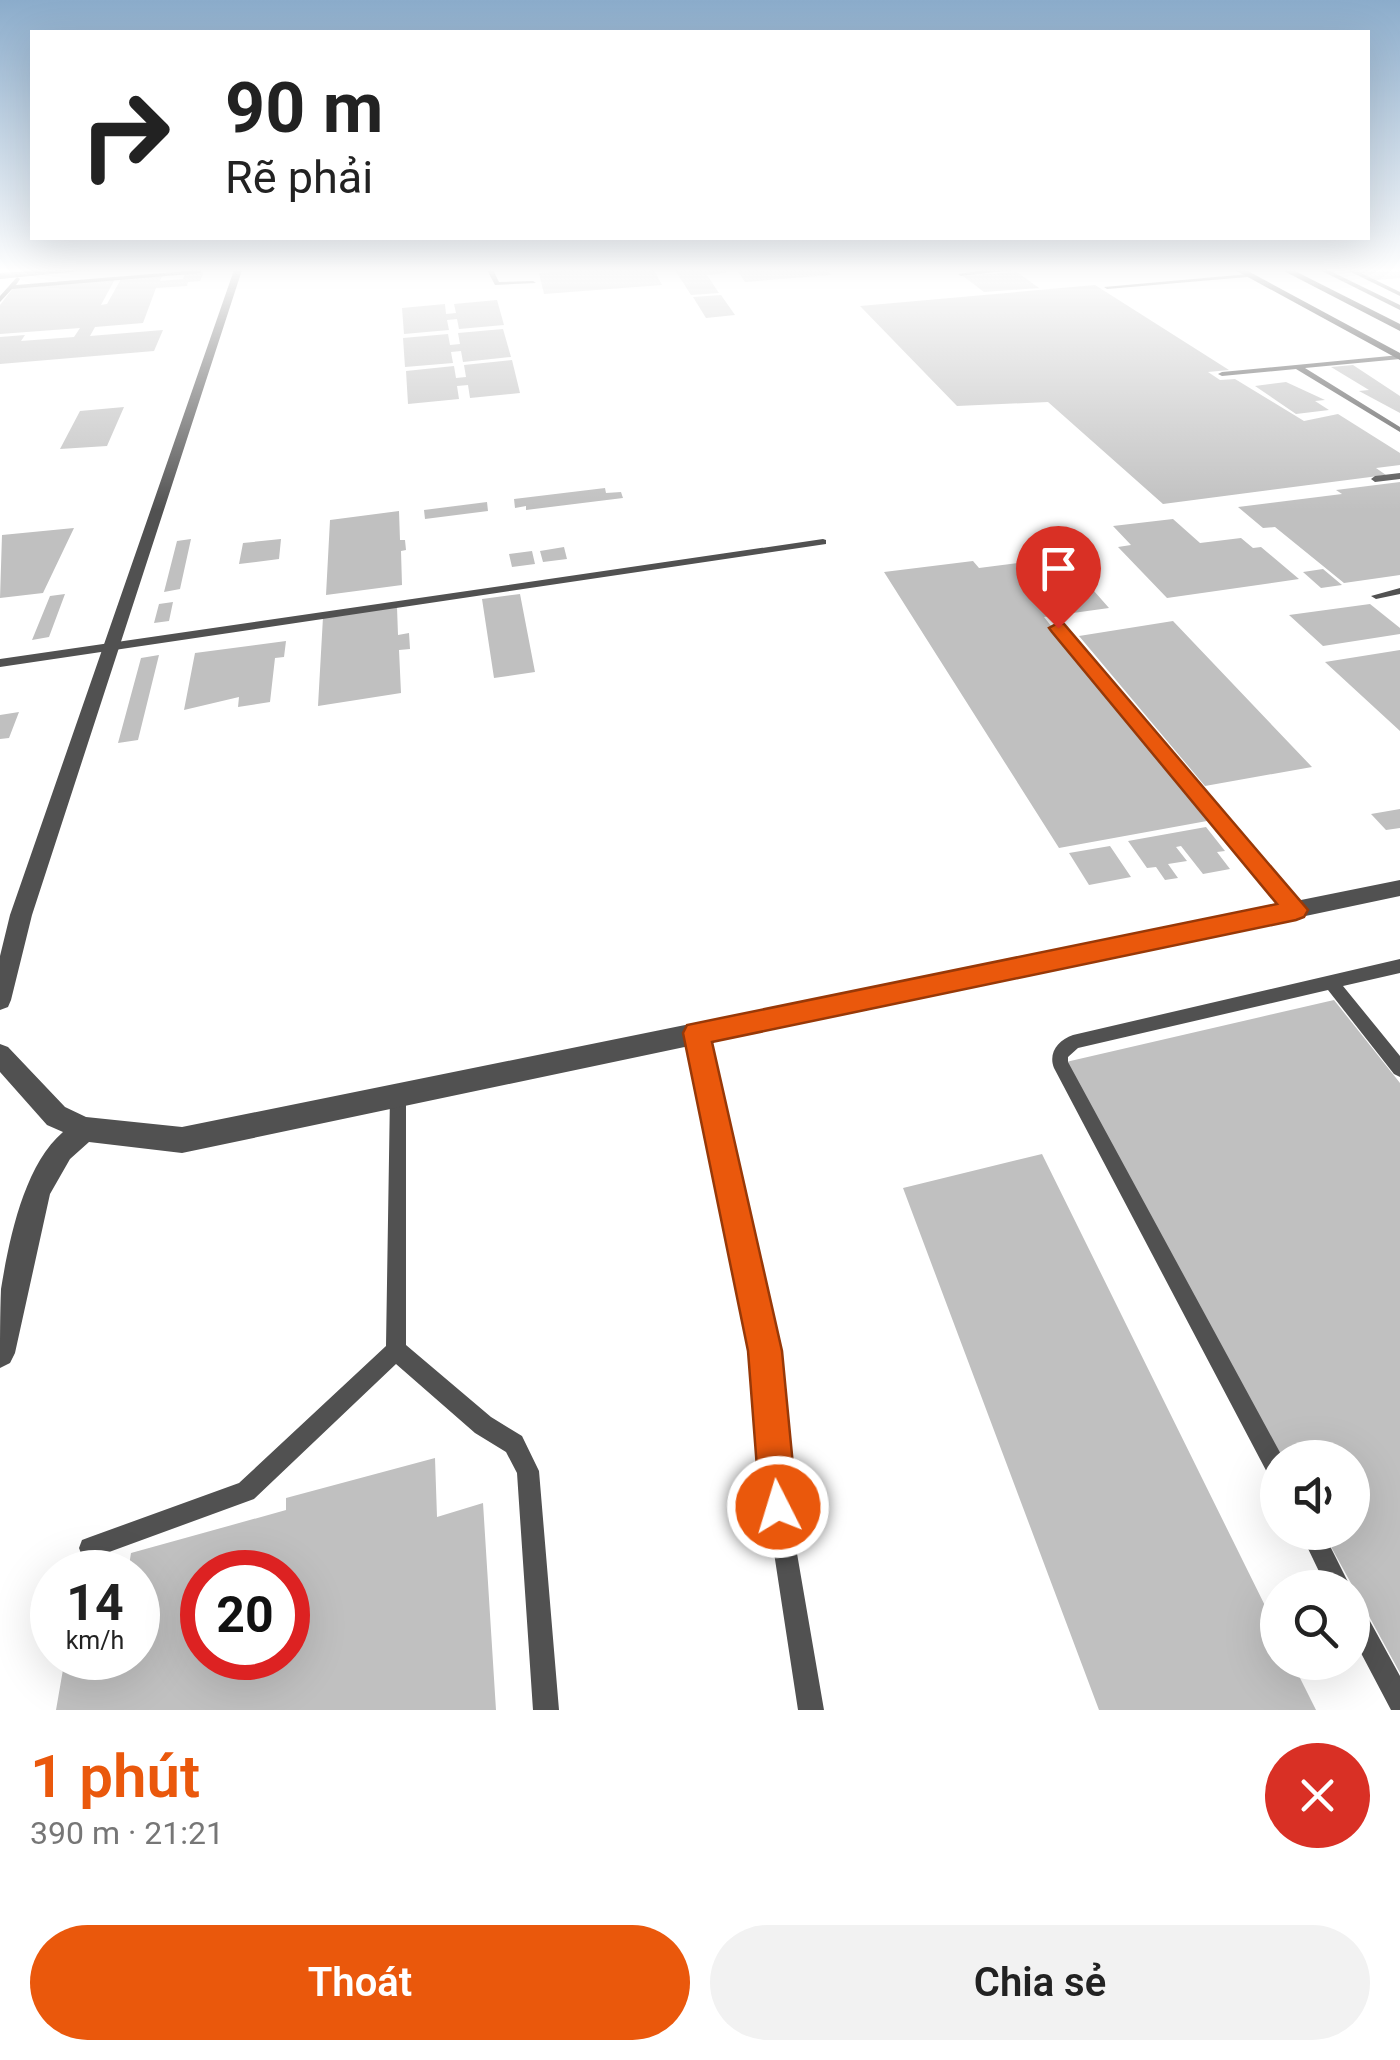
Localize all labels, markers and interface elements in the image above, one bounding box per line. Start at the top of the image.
text: 90 m [225,67,383,149]
icon: right [60,70,190,200]
text: Rẽ phải [225,151,373,204]
pin [1016,526,1101,629]
icon: arrive [1031,541,1086,596]
map controls [1260,1440,1370,1680]
button: sound [1260,1440,1370,1550]
position arrow [726,1455,830,1559]
speed limit sign: 20 [180,1550,310,1680]
button: search [1260,1570,1370,1680]
text: 14 [66,1574,124,1632]
text: km/h [66,1626,124,1655]
text: 1 phút [30,1741,200,1812]
button: close [1265,1743,1370,1848]
text: 390 m · 21:21 [30,1814,224,1852]
button: Thoát [30,1925,690,2040]
button: Chia sẻ [710,1925,1370,2040]

